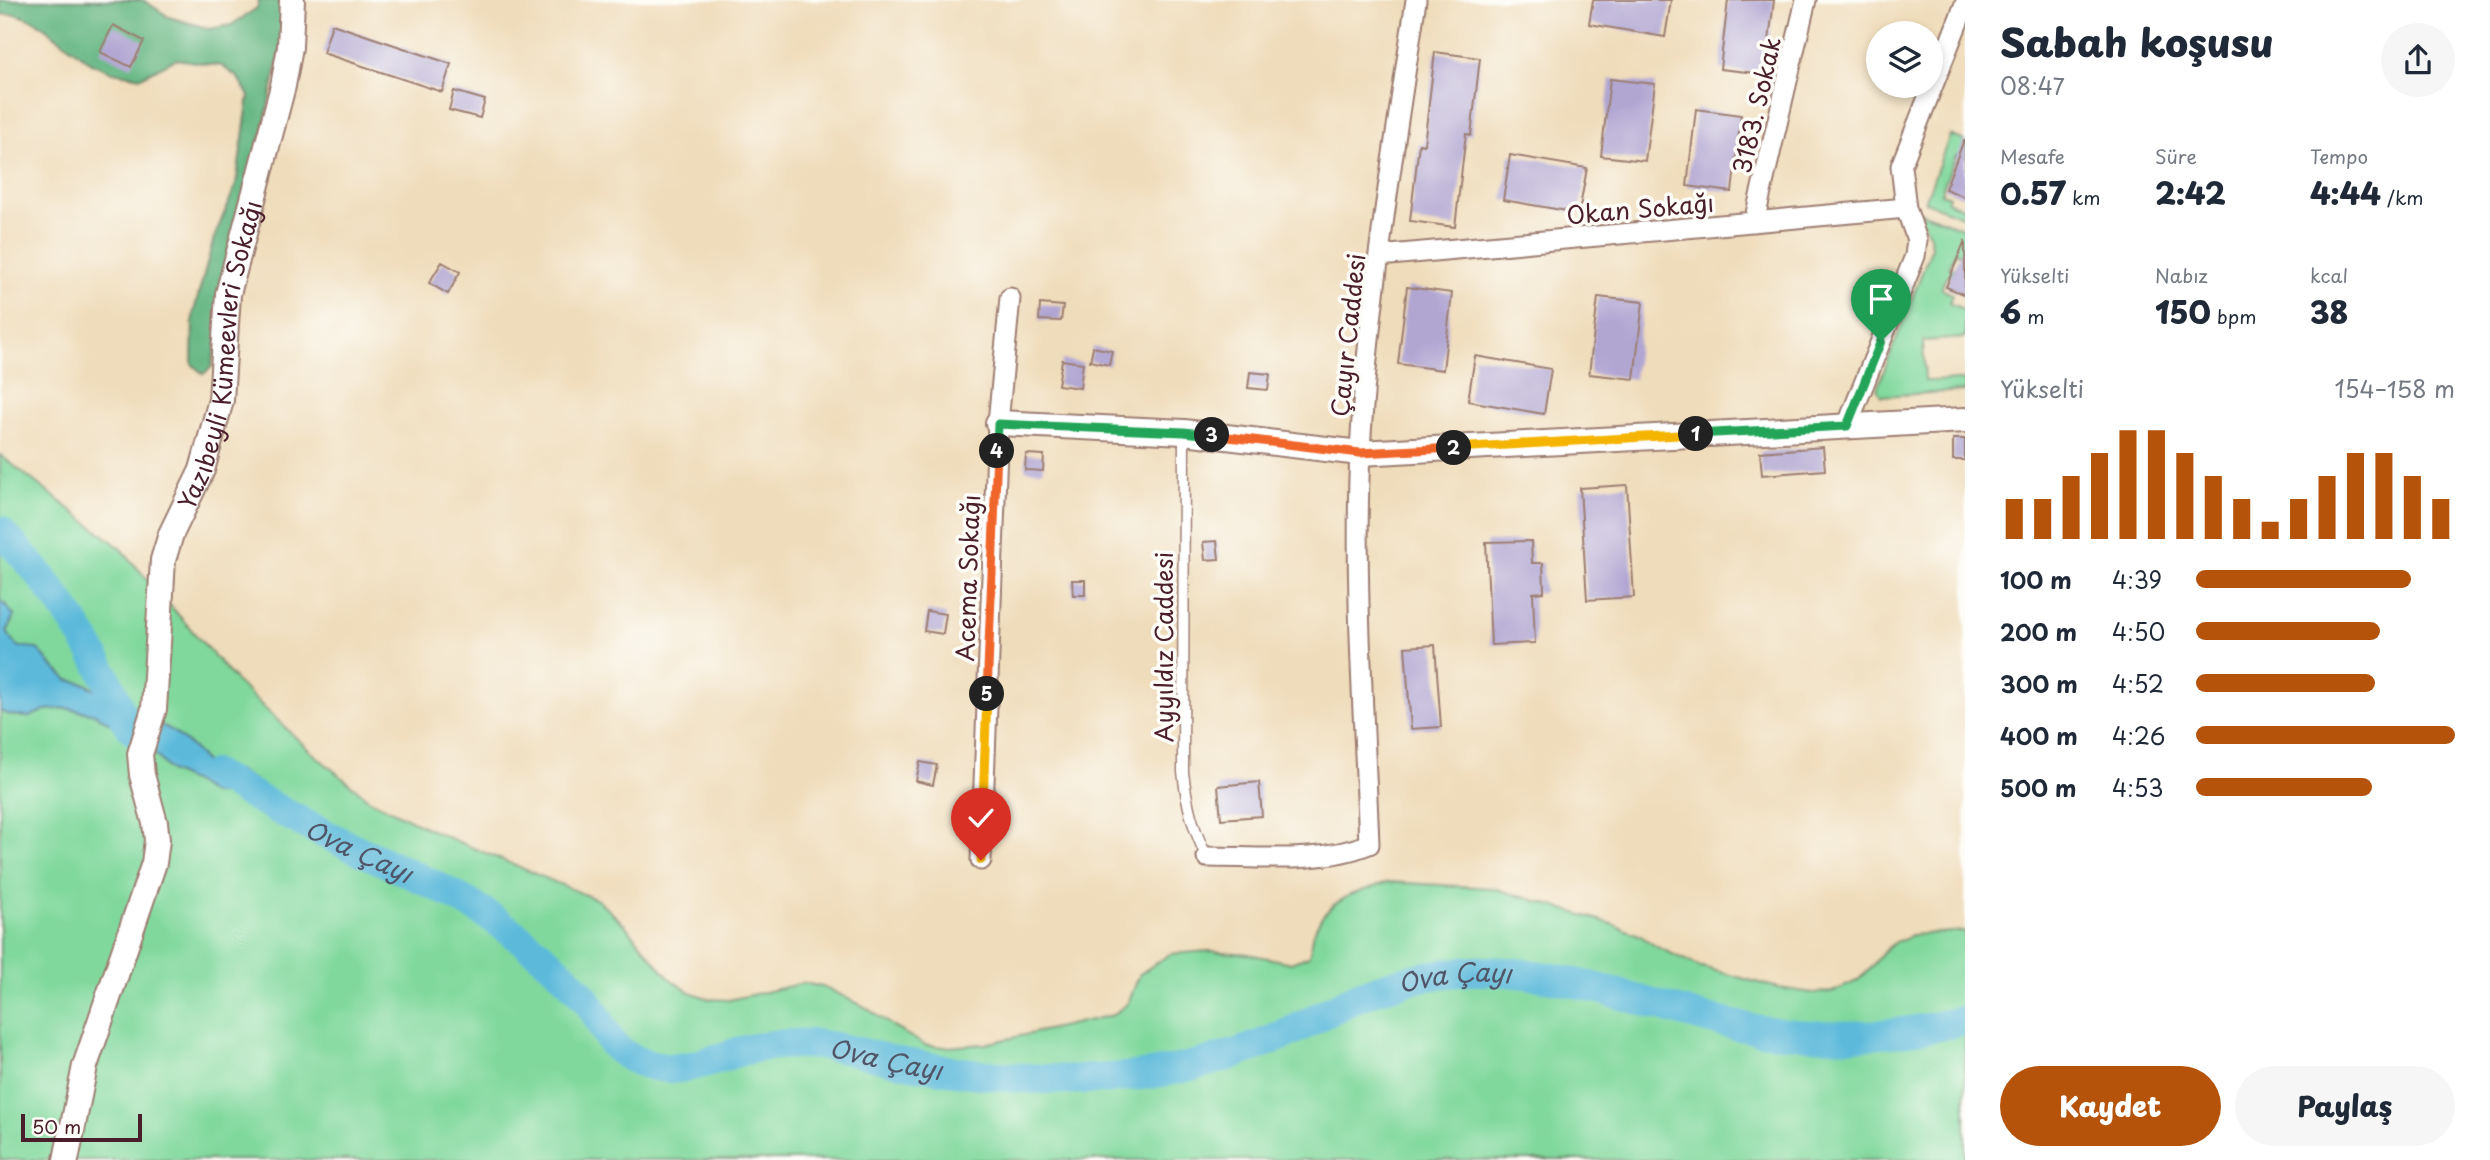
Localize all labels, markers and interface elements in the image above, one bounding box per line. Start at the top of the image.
text: Sabah koşusu [2000,13,2274,70]
map controls [1866,21,1943,98]
button: layers [1866,21,1943,98]
button: share [2381,23,2455,97]
street label: 3183. Sokak [1723,33,1789,177]
text: 08:47 [2000,68,2065,103]
text: Mesafe [2000,142,2065,170]
text: Süre [2155,142,2197,170]
text: Tempo [2310,142,2368,170]
text: 0.57 [2000,170,2066,215]
text: 2:42 [2155,170,2226,215]
text: 4:44 [2310,170,2381,215]
text: km [2066,183,2101,211]
text: /km [2381,183,2423,211]
street label: Okan Sokağı [1565,184,1715,232]
street label: Yazıbeyli Kümeevleri Sokağı [168,196,270,515]
street label: Çayır Caddesi [1321,252,1373,418]
text: Yükselti [2000,261,2069,289]
text: Nabız [2155,261,2208,289]
text: kcal [2310,261,2348,289]
pin [1851,269,1911,341]
icon: arrive [1862,280,1900,318]
text: 6 [2000,289,2021,334]
text: 150 [2155,289,2211,334]
text: 38 [2310,289,2348,334]
text: m [2021,302,2045,330]
text: bpm [2211,302,2256,330]
text: Yükselti [2000,371,2084,406]
text: 154–158 m [2334,371,2455,406]
pin: 1 [1678,416,1714,452]
pin: 3 [1194,418,1230,452]
text: 1 [1691,419,1700,447]
text: 3 [1205,420,1218,448]
pin: 2 [1436,430,1472,466]
text: 2 [1447,433,1460,461]
pin: 4 [979,434,1014,468]
text: 4 [990,436,1003,464]
street label: Acema Sokağı [946,494,988,662]
street label: Ayyıldız Caddesi [1145,552,1181,742]
text: 100 m [2000,562,2072,597]
text: 4:39 [2112,562,2162,597]
text: 200 m [2000,614,2077,649]
text: 4:50 [2112,614,2165,649]
text: 300 m [2000,666,2078,701]
text: 4:52 [2112,666,2164,701]
pin: 5 [970,676,1004,712]
text: 5 [980,679,993,707]
text: 400 m [2000,718,2078,753]
text: 4:26 [2112,718,2165,753]
text: 500 m [2000,770,2077,805]
text: 4:53 [2112,770,2163,805]
pin [951,788,1011,860]
icon: check [962,799,1000,837]
water label: Ova Çayı [299,808,421,892]
water label: Ova Çayı [1393,951,1515,1002]
water label: Ova Çayı [826,1027,947,1089]
button: Kaydet [2000,1066,2221,1146]
button: Paylaş [2235,1066,2455,1146]
scale bar [21,1111,142,1143]
text: 50 m [32,1112,81,1140]

